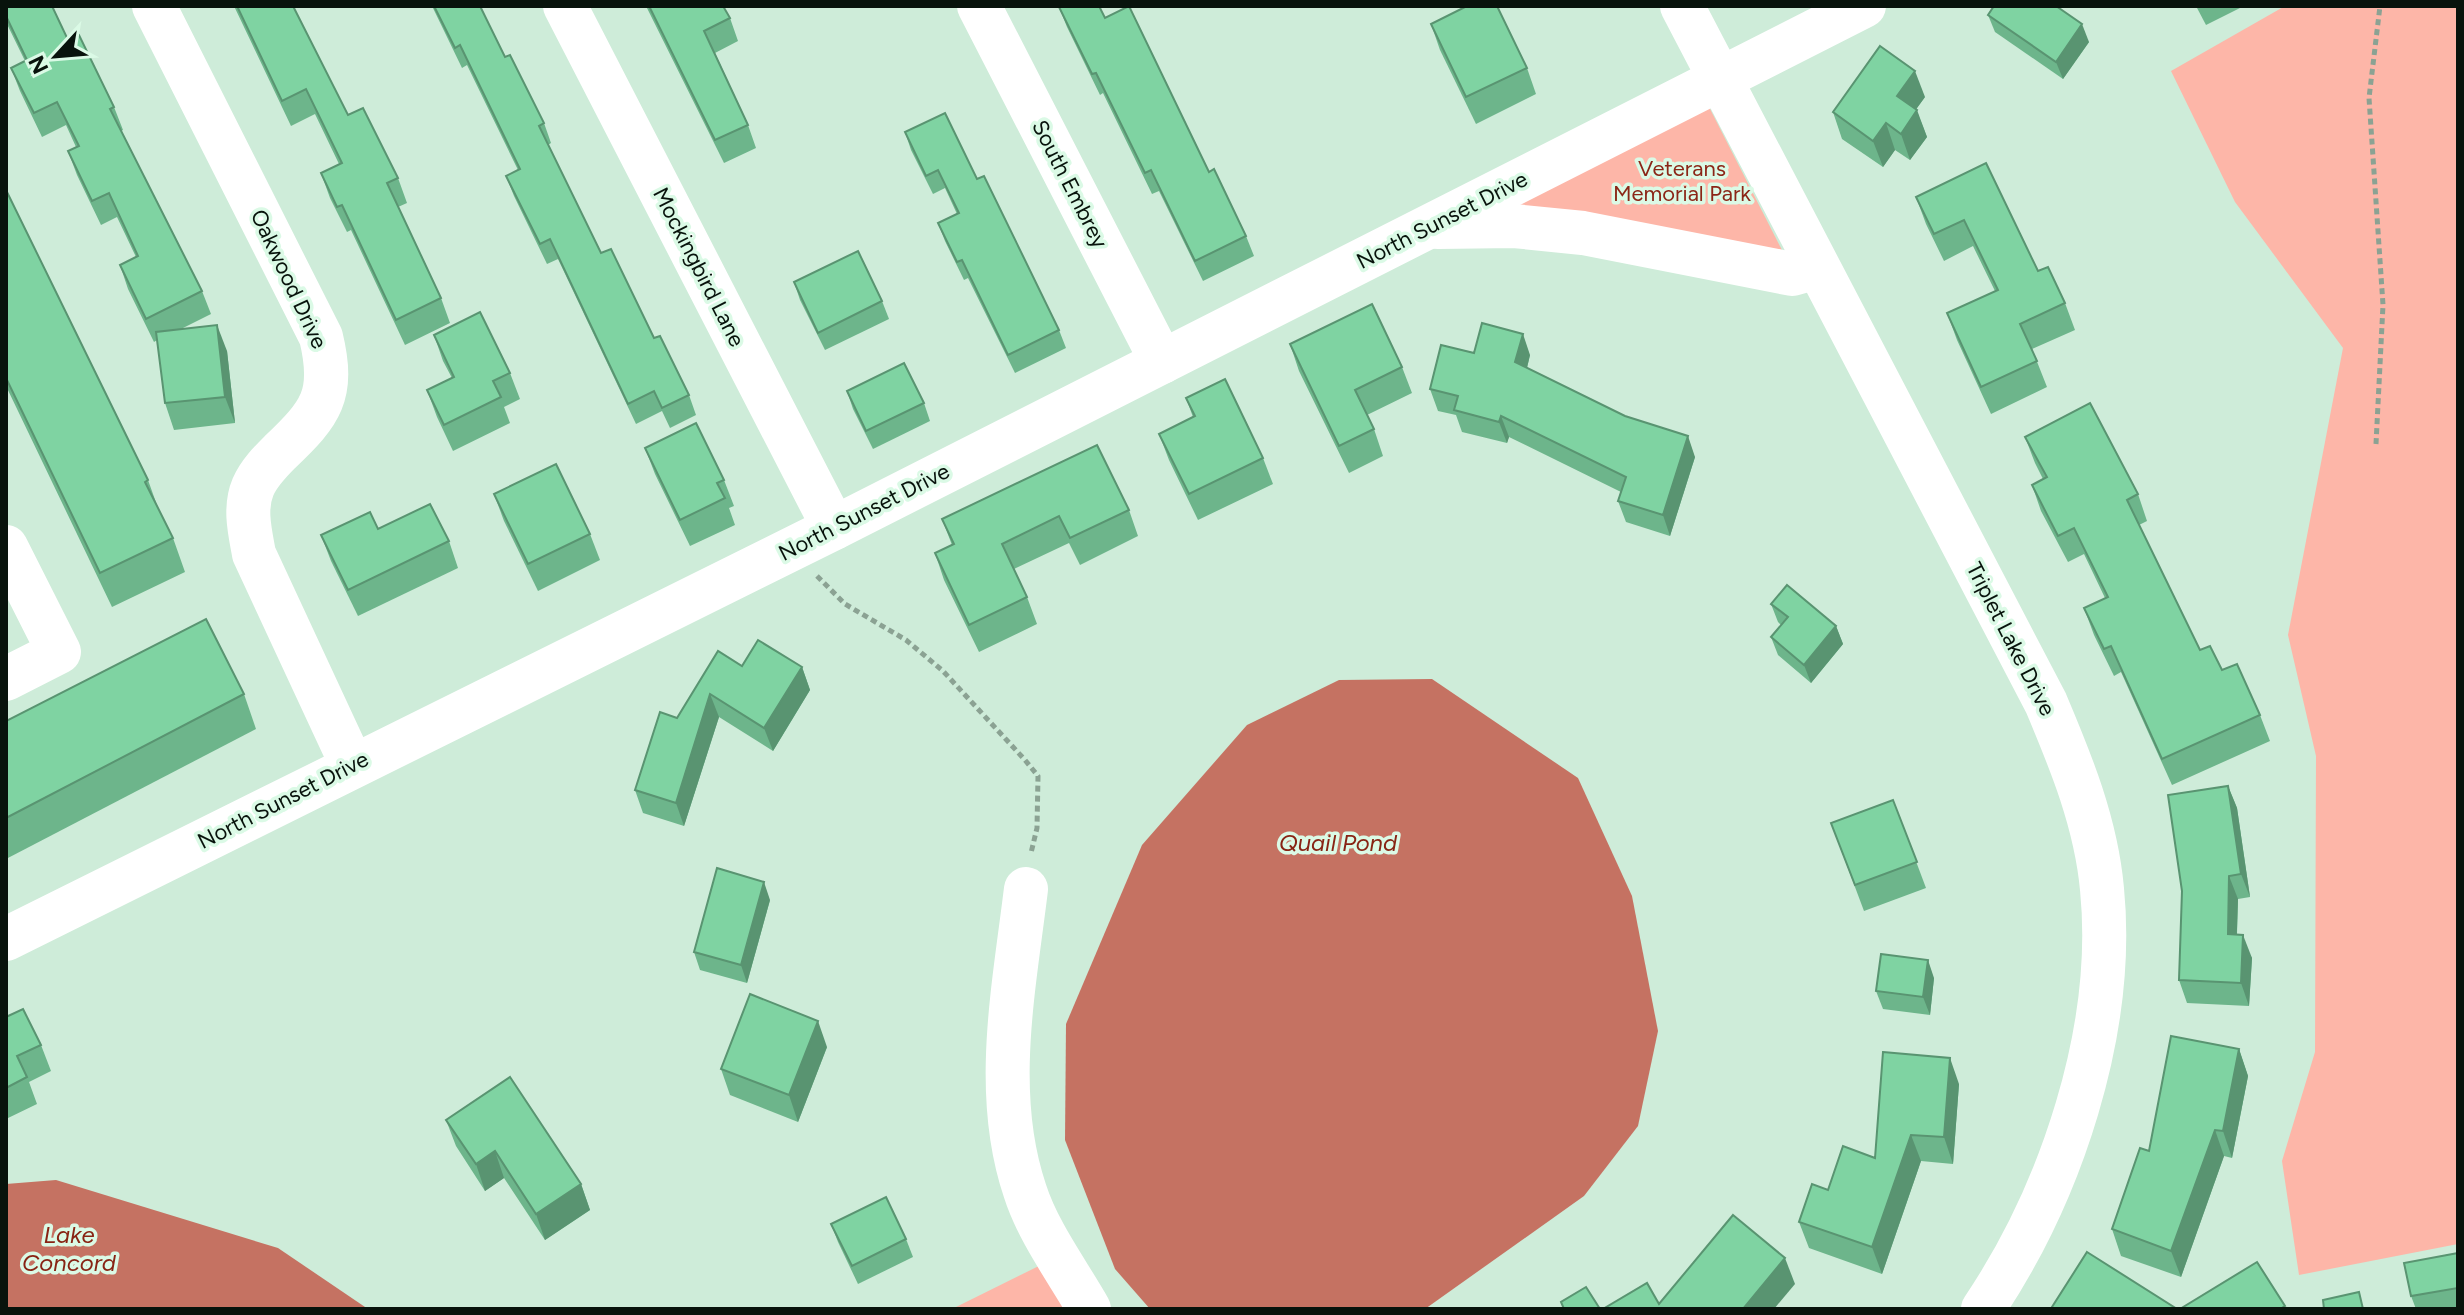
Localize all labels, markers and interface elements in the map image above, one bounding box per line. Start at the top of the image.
north arrow [16,16,96,96]
text: N [23,51,54,78]
street label: South Embrey [1026,116,1114,253]
park label: Veterans Memorial Park [1613,155,1751,207]
street label: North Sunset Drive [1352,165,1532,275]
street label: Mockingbird Lane [647,183,751,351]
street label: Oakwood Drive [245,205,333,353]
street label: North Sunset Drive [774,457,954,567]
street label: Triplet Lake Drive [1961,558,2061,720]
street label: North Sunset Drive [193,745,373,855]
water label: Quail Pond [1279,828,1398,857]
water label: Lake Concord [22,1220,117,1277]

